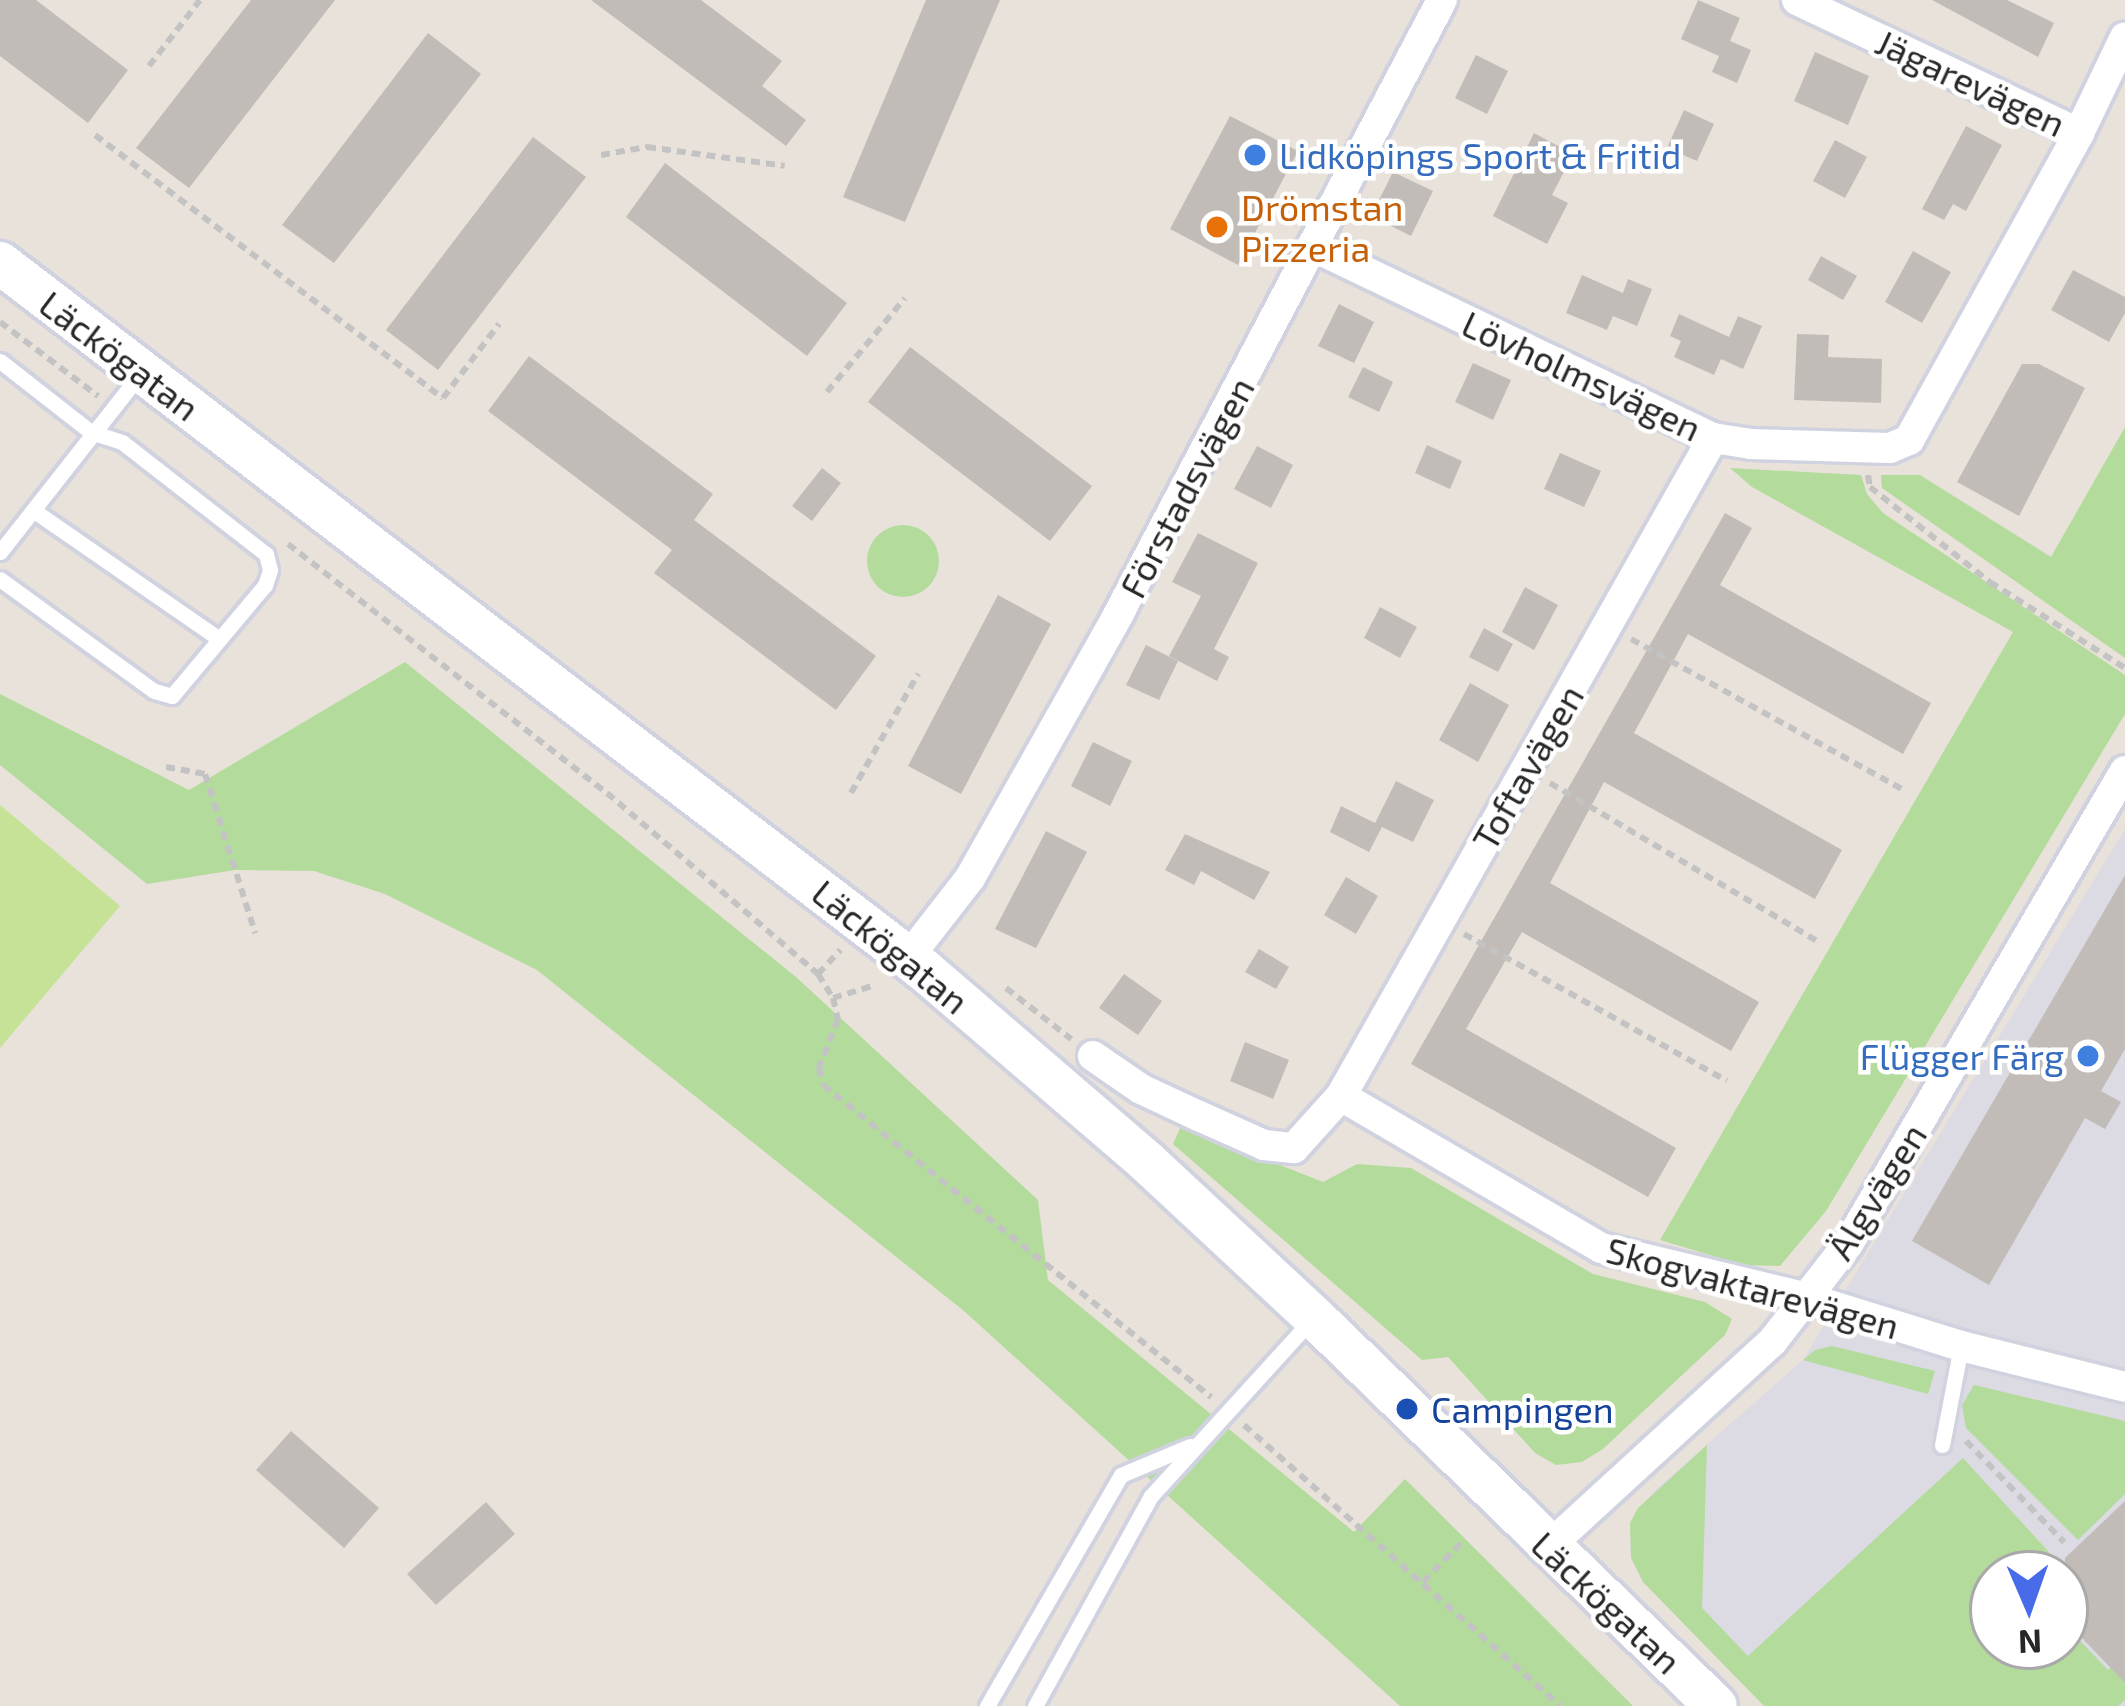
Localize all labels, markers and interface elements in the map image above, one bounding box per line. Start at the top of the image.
street label: Jägarevägen [1870,19,2072,145]
place label: Lidköpings Sport & Fritid [1279,133,1681,177]
marker: Lidköpings Sport & Fritid [1242,142,1268,168]
place label: Drömstan Pizzeria [1241,184,1404,269]
marker: Drömstan Pizzeria [1204,214,1230,240]
street label: Läckögatan [32,281,208,429]
street label: Lövholmsvägen [1456,301,1708,449]
street label: Förstadsvägen [1110,370,1262,604]
street label: Toftavägen [1462,677,1592,857]
street label: Läckögatan [804,870,978,1022]
place label: Flügger Färg [1859,1034,2064,1078]
marker: Flügger Färg [2075,1043,2101,1069]
street label: Älgvägen [1817,1115,1935,1267]
street label: Skogvaktarevägen [1602,1227,1904,1347]
place label: Campingen [1431,1387,1614,1431]
marker: Campingen [1394,1396,1420,1422]
street label: Läckögatan [1523,1522,1691,1682]
north arrow [1969,1550,2089,1670]
text: N [2018,1623,2043,1663]

